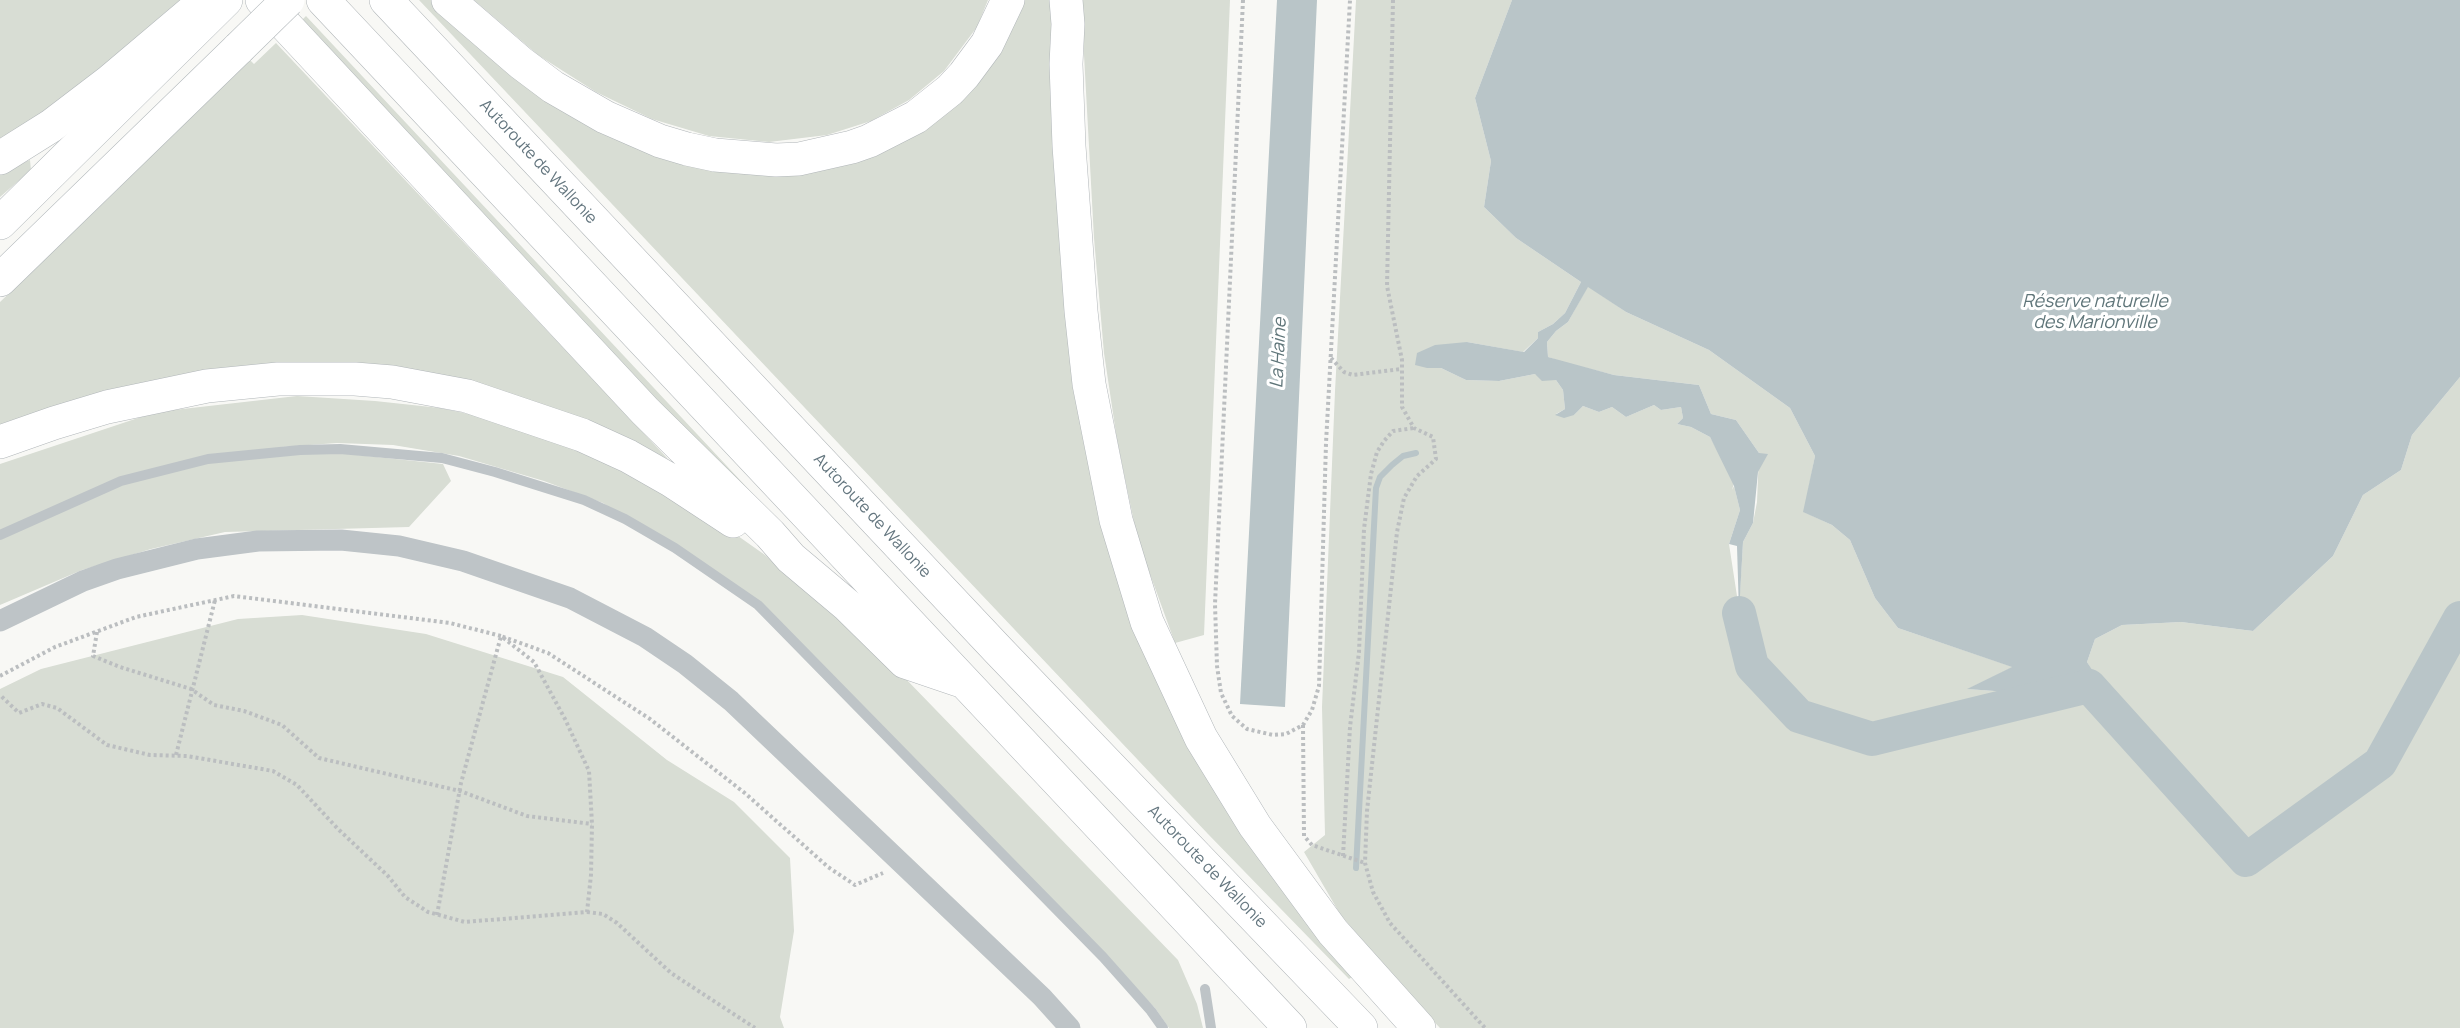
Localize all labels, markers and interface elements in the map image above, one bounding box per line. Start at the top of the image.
street label: Autoroute de Wallonie [475,96,601,228]
water label: Réserve naturelle des Marionville [2022,291,2168,334]
water label: La Haine [1266,317,1292,389]
street label: Autoroute de Wallonie [809,450,935,582]
street label: Autoroute de Wallonie [1143,802,1271,932]

